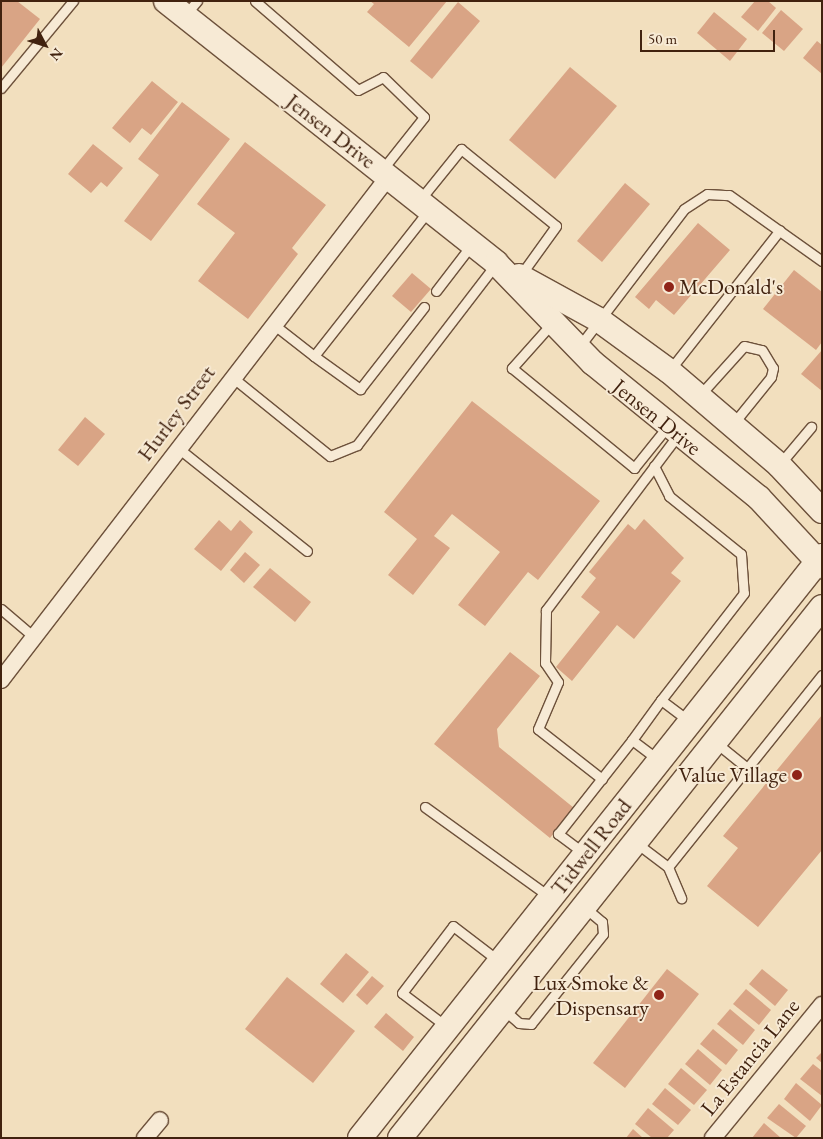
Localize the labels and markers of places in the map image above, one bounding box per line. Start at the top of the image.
place label: McDonald's [679,274,783,300]
marker: McDonald's [663,281,675,293]
place label: Value Village [679,762,787,788]
marker: Value Village [791,769,803,781]
place label: Lux Smoke & Dispensary [533,969,649,1020]
marker: Lux Smoke & Dispensary [653,989,665,1001]

